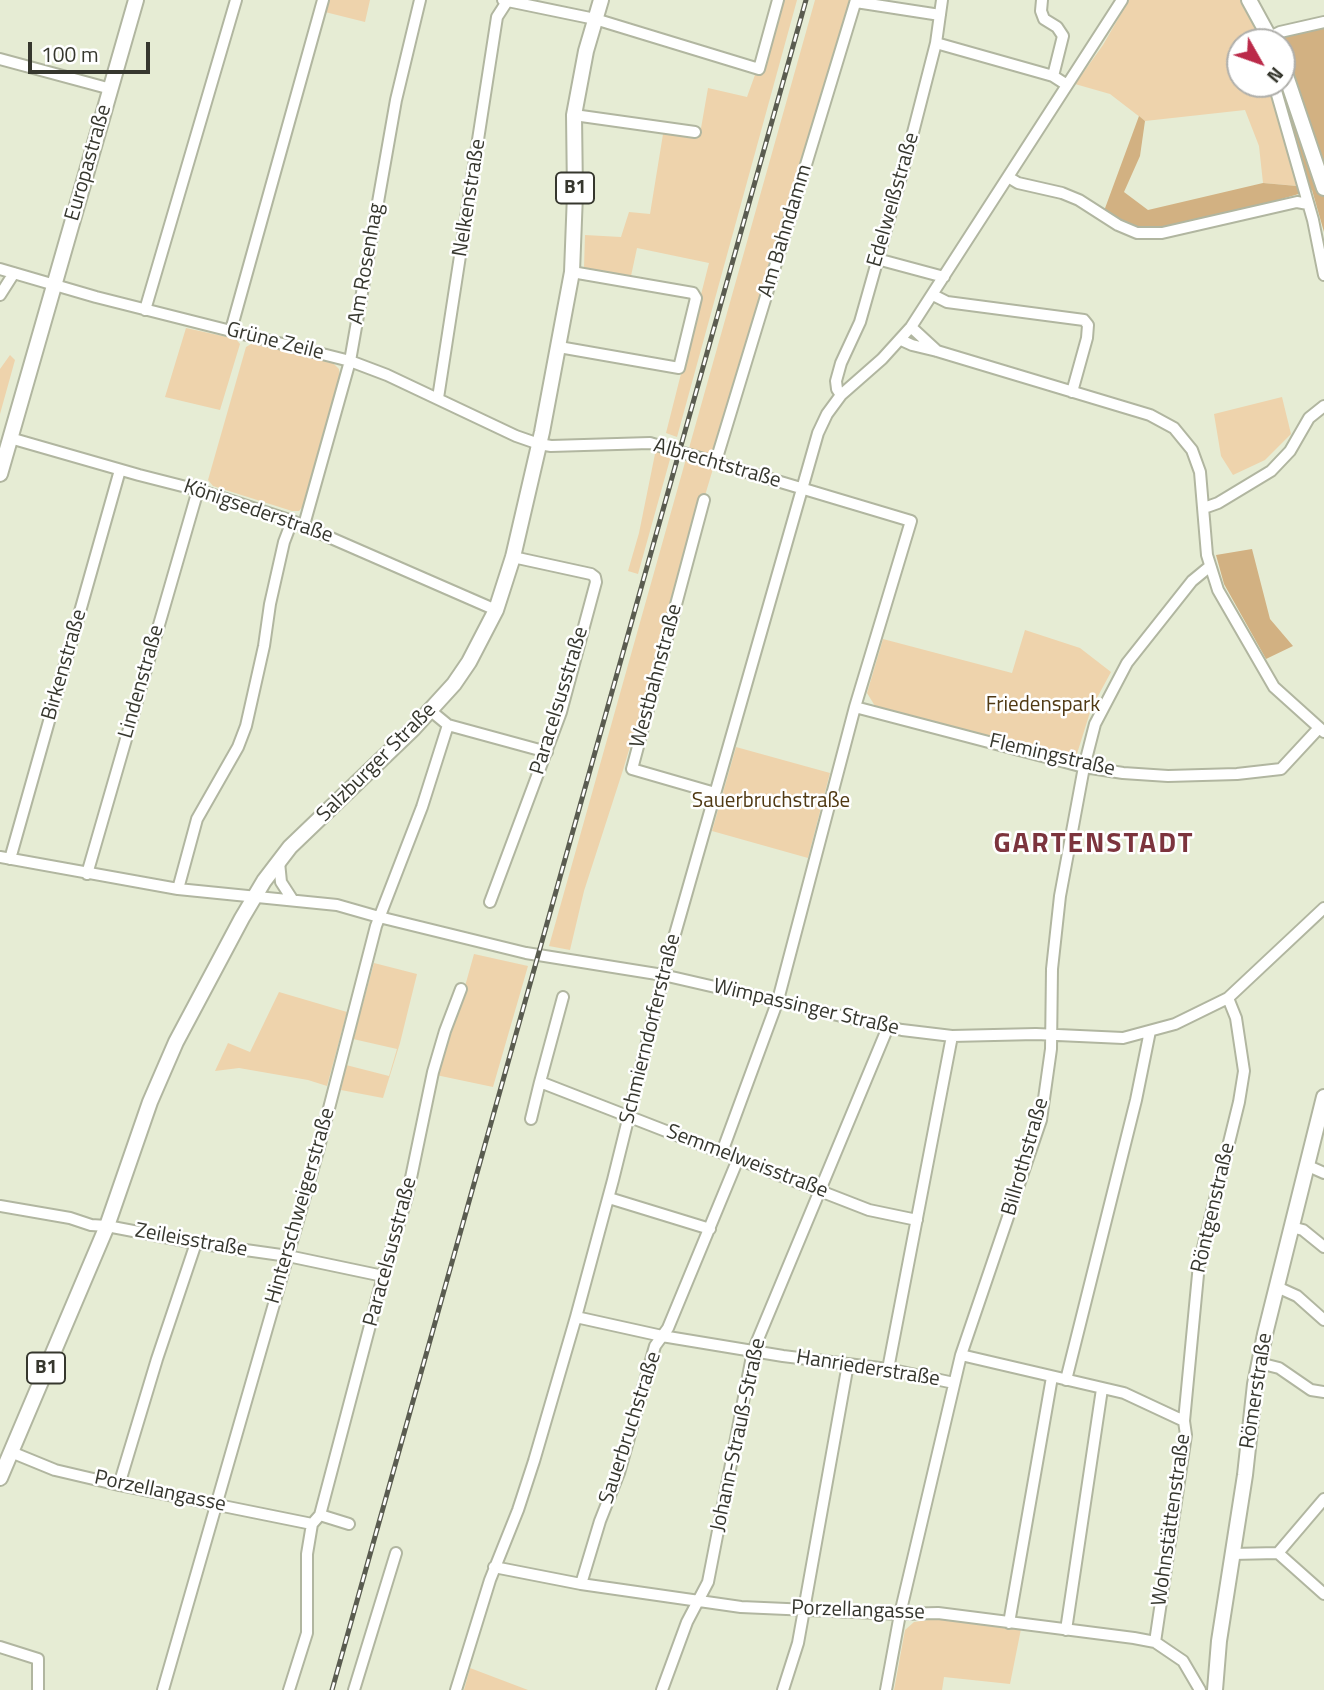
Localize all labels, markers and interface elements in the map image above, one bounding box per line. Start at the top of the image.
scale bar [32,28,154,72]
north arrow [1226,28,1296,98]
text: 100 m [41,38,98,70]
text: N [1261,61,1291,90]
street label: Europastraße [60,102,118,224]
street label: Edelweißstraße [863,130,925,270]
street label: Nelkenstraße [448,137,492,259]
street label: Am Bahndamm [754,162,818,300]
road number: B1 [556,172,594,204]
street label: Am Rosenhag [344,201,390,327]
street label: Grüne Zeile [224,318,326,366]
street label: Albrechtstraße [650,434,784,494]
street label: Königsederstraße [180,475,336,549]
street label: Westbahnstraße [626,601,688,751]
street label: Birkenstraße [37,607,93,723]
street label: Lindenstraße [114,623,170,741]
street label: Paracelsusstraße [526,624,594,778]
park label: Friedenspark [986,693,1100,719]
street label: Salzburger Straße [312,698,442,828]
street label: Flemingstraße [987,729,1117,783]
park label: Sauerbruchstraße [692,789,850,815]
district label: GARTENSTADT [995,828,1193,862]
street label: Schmierndorferstraße [615,931,687,1127]
street label: Wimpassinger Straße [711,974,901,1042]
street label: Billrothstraße [997,1095,1055,1219]
street label: Hinterschweigerstraße [261,1105,341,1307]
street label: Semmelweisstraße [663,1120,831,1204]
street label: Röntgenstraße [1187,1141,1241,1275]
street label: Paracelsusstraße [359,1175,423,1329]
street label: Zeileisstraße [133,1219,249,1263]
street label: Römerstraße [1235,1331,1279,1451]
street label: Johann-Strauß-Straße [706,1336,772,1534]
street label: Hanriederstraße [794,1345,942,1393]
street label: Sauerbruchstraße [595,1349,667,1507]
road number: B1 [27,1352,65,1384]
street label: Wohnstättenstraße [1147,1432,1197,1608]
street label: Porzellangasse [92,1466,228,1518]
street label: Porzellangasse [791,1596,925,1626]

